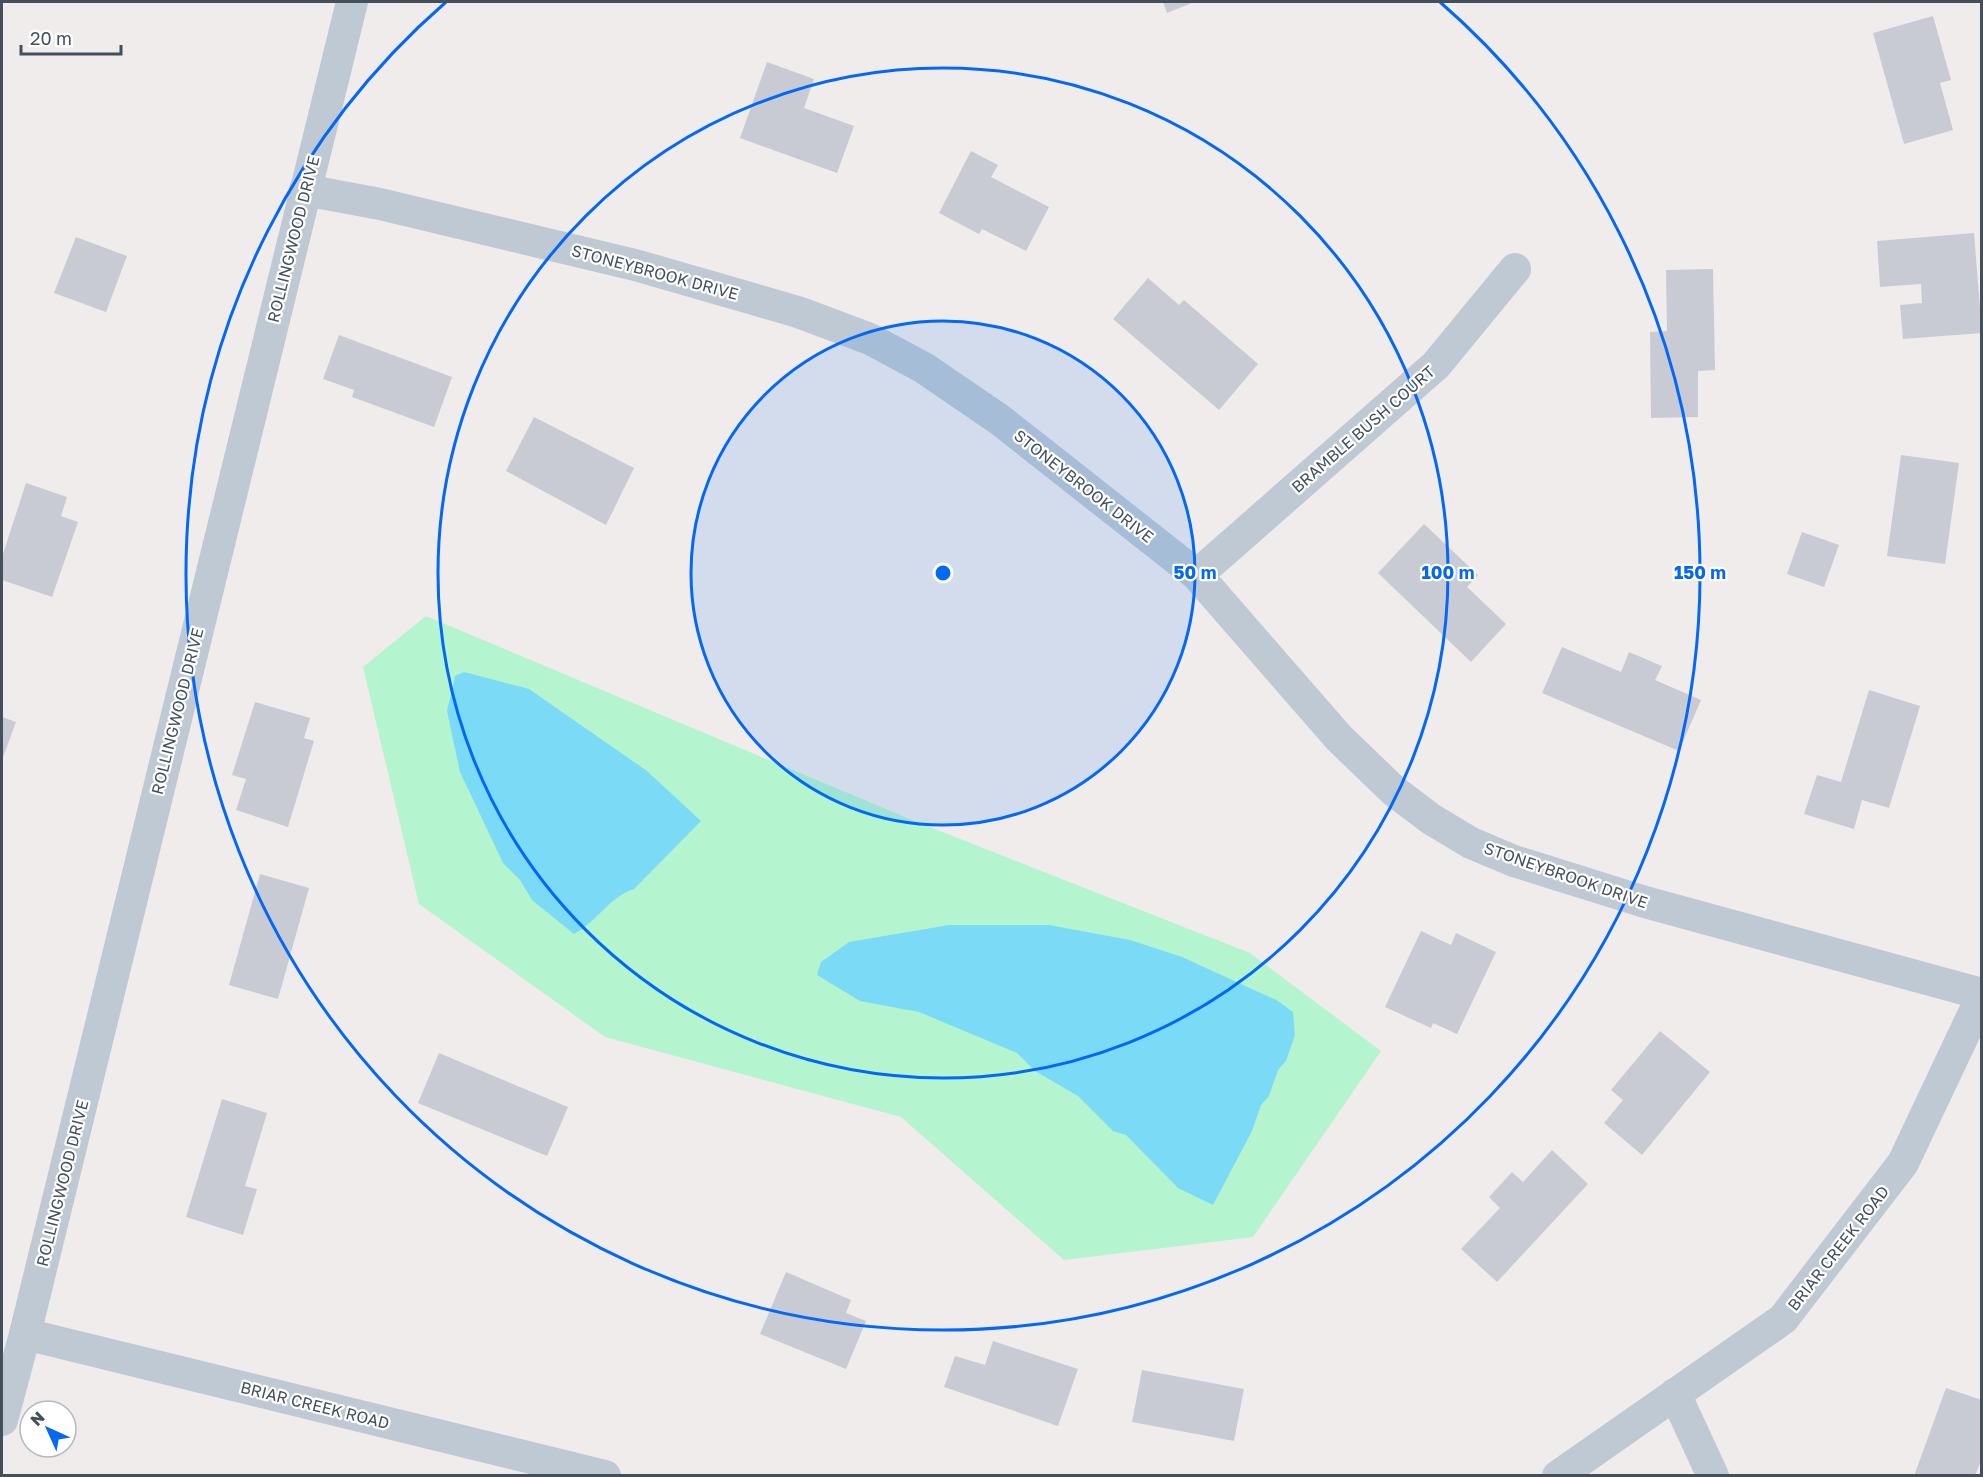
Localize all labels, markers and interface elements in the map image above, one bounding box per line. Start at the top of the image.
scale bar [21,18,122,56]
text: 20 m [30,27,72,49]
street label: ROLLINGWOOD DRIVE [263,154,323,324]
street label: STONEYBROOK DRIVE [569,240,741,304]
street label: BRAMBLE BUSH COURT [1287,361,1439,497]
street label: STONEYBROOK DRIVE [1010,425,1158,547]
text: 50 m [1174,561,1216,583]
text: 100 m [1422,561,1474,583]
text: 150 m [1674,561,1726,583]
centre of rings [933,563,953,583]
street label: ROLLINGWOOD DRIVE [147,626,207,796]
street label: STONEYBROOK DRIVE [1482,838,1650,912]
street label: ROLLINGWOOD DRIVE [32,1098,92,1268]
street label: BRIAR CREEK ROAD [1783,1182,1893,1314]
street label: BRIAR CREEK ROAD [238,1377,392,1433]
north arrow [18,1399,78,1459]
text: N [26,1407,49,1430]

